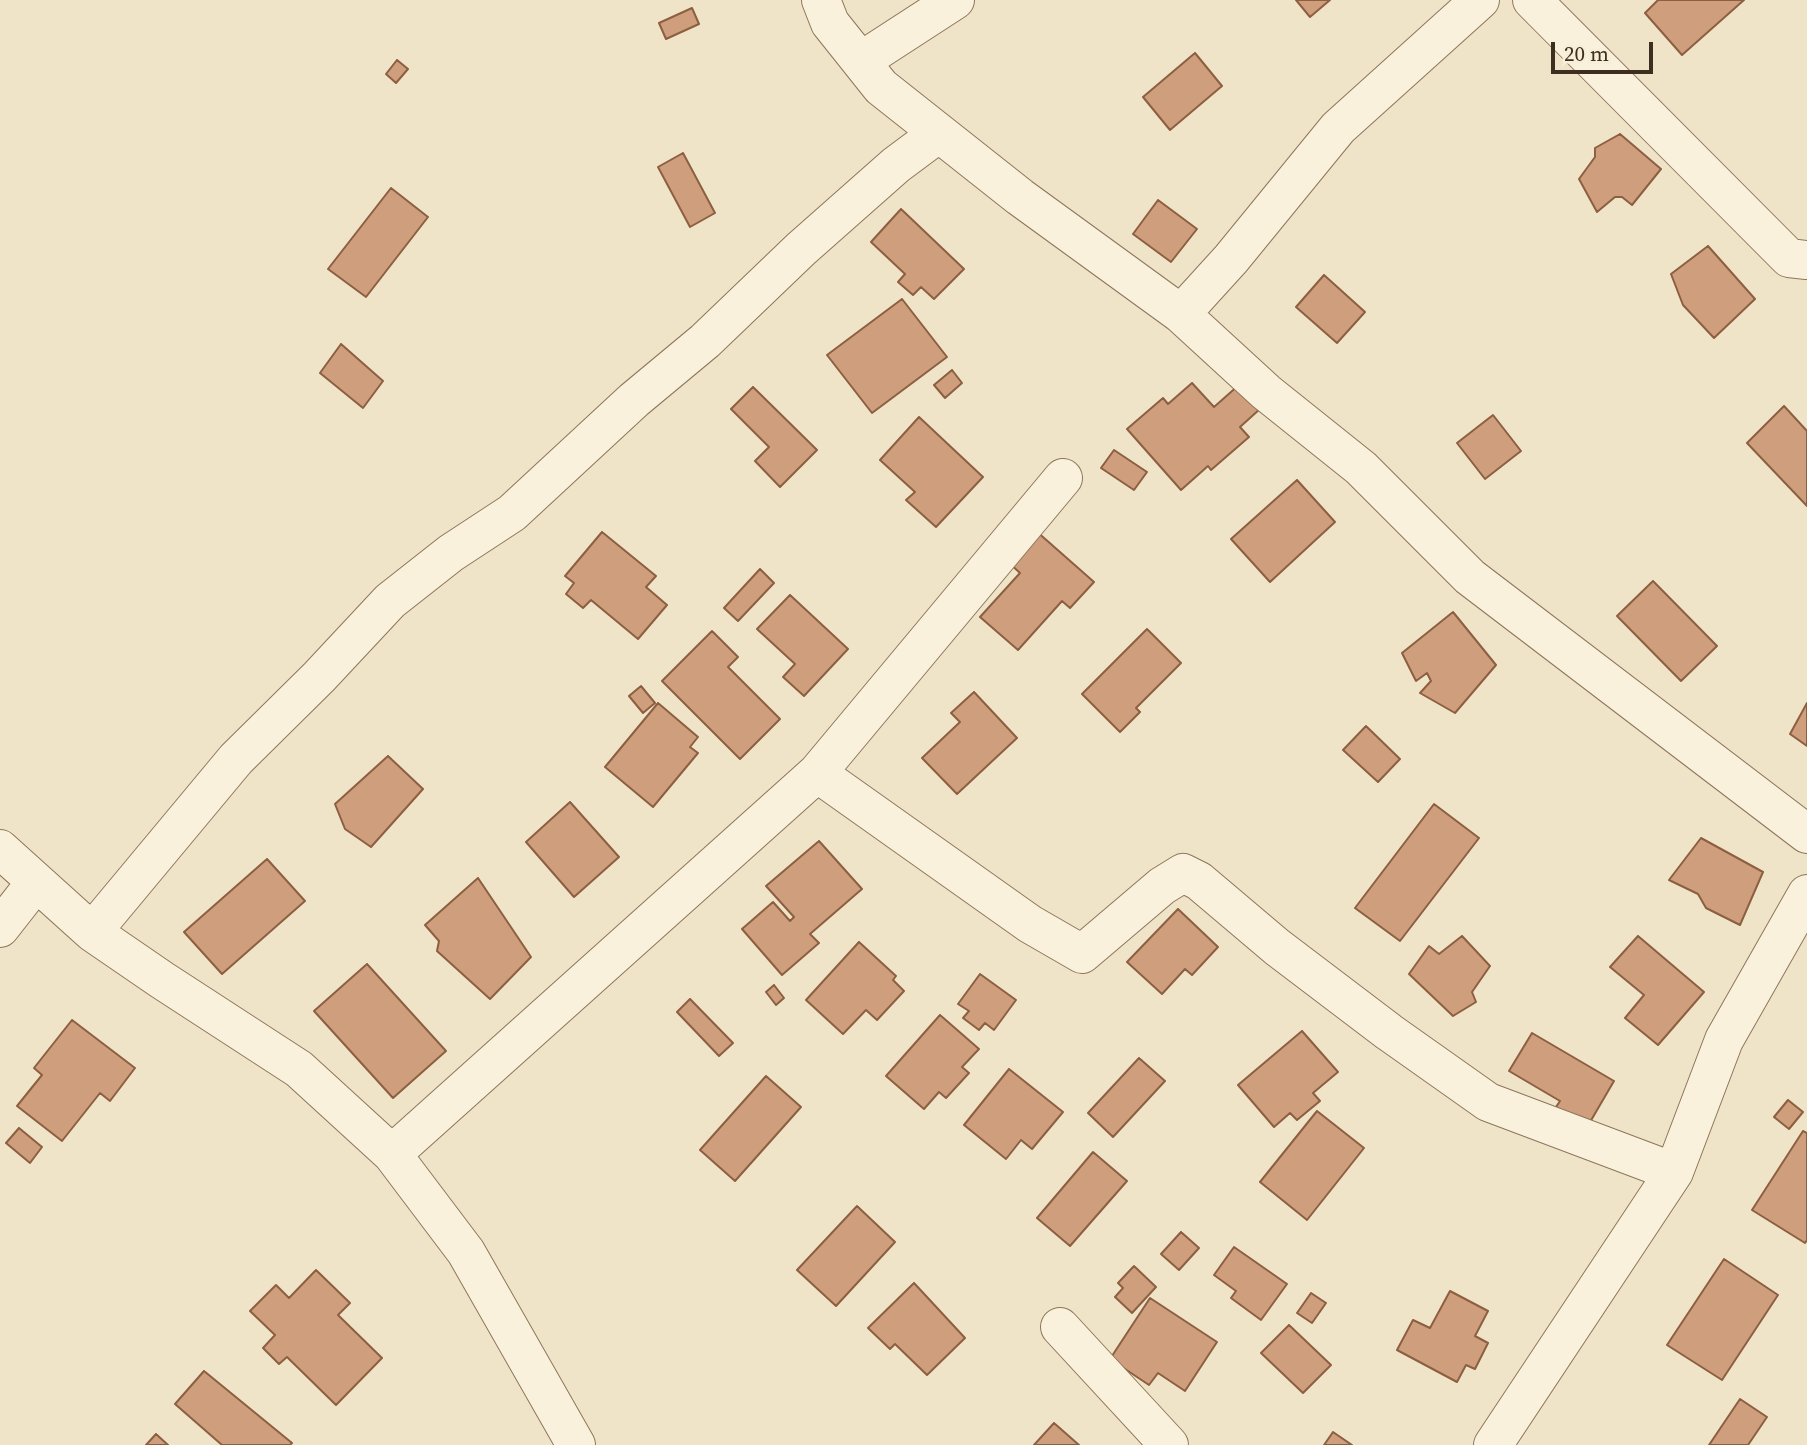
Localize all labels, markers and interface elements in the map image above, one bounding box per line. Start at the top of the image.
scale bar [1555,28,1657,72]
text: 20 m [1564,39,1609,68]

